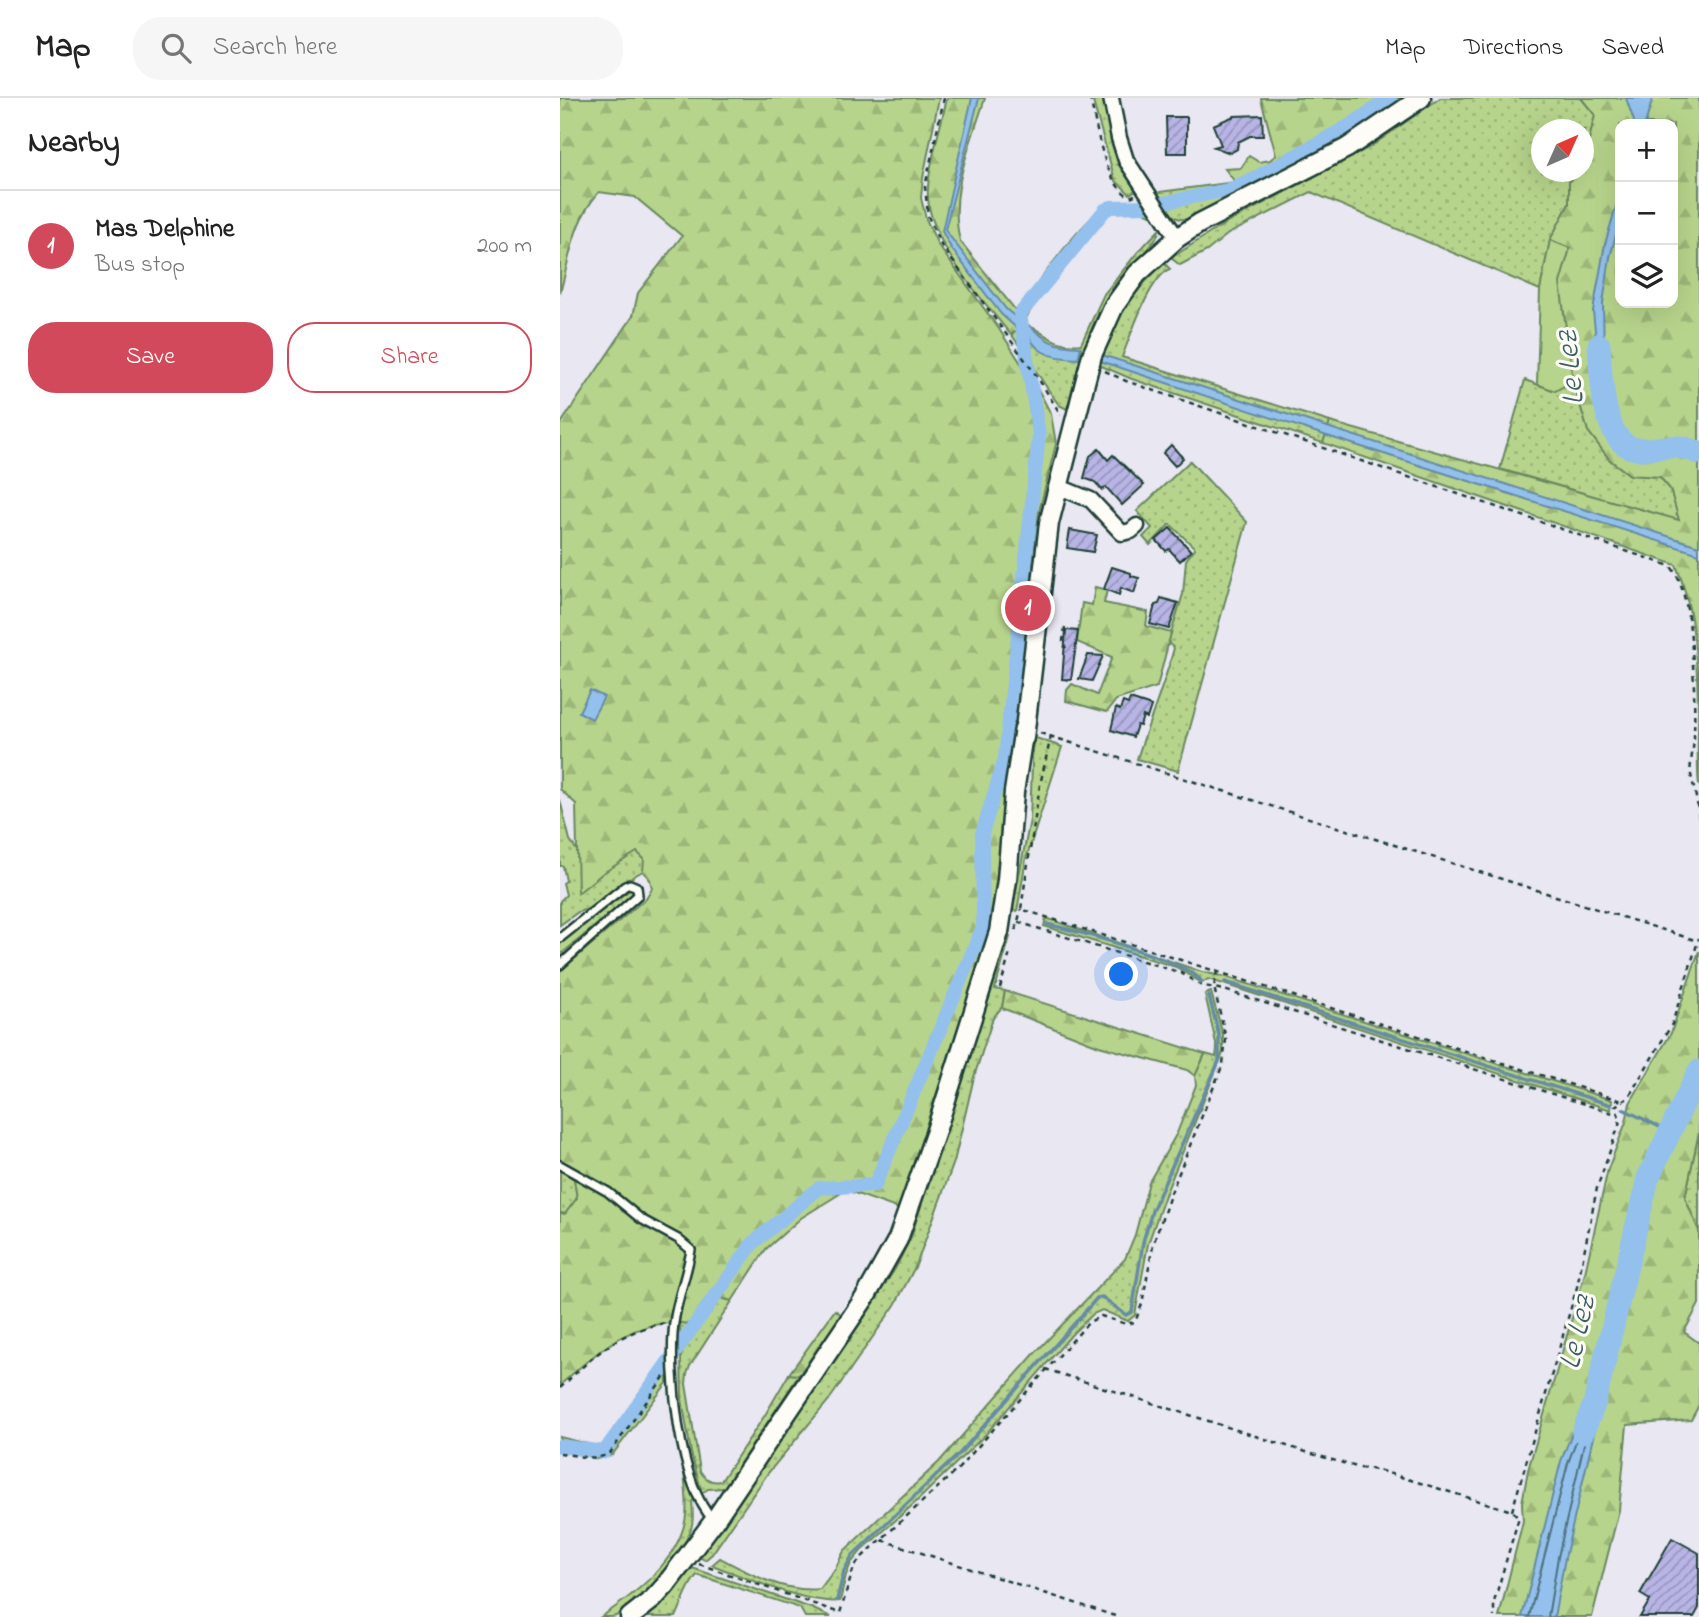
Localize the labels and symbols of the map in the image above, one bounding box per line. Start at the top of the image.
north arrow [1531,119,1594,182]
water label: Le Lez [1545,326,1599,407]
pin: 1 [1005,582,1051,634]
your location [1104,957,1138,991]
water label: Le Lez [1548,1289,1611,1374]

